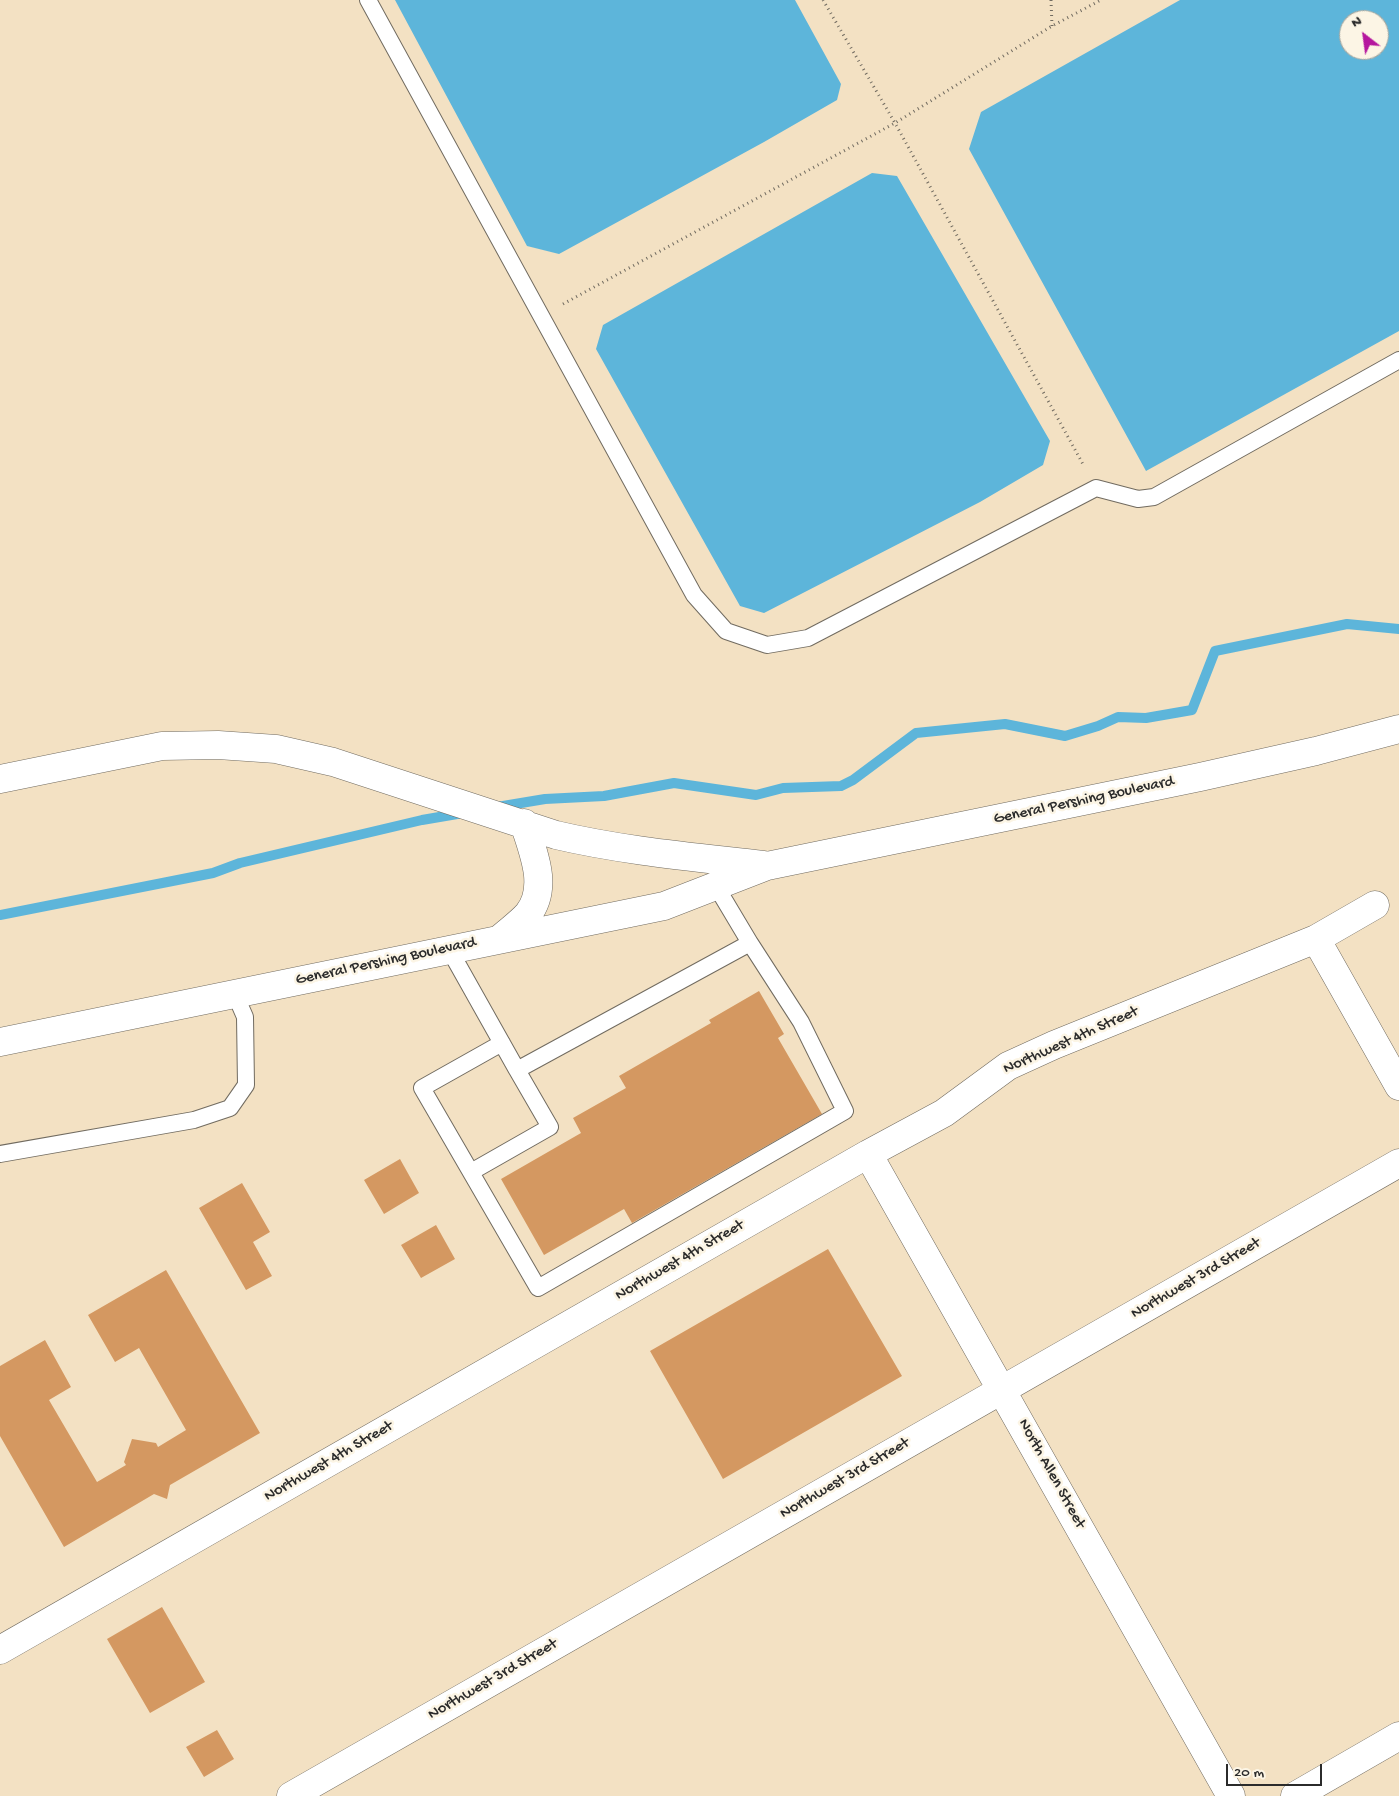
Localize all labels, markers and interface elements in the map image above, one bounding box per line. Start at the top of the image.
north arrow [1339,10,1389,60]
text: N [1349,13,1365,32]
street label: General Pershing Boulevard [992,772,1176,830]
street label: General Pershing Boulevard [294,933,478,991]
street label: Northwest 4th Street [1001,1003,1141,1079]
street label: Northwest 4th Street [612,1216,748,1306]
street label: Northwest 3rd Street [1128,1234,1264,1324]
street label: North Allen Street [1013,1416,1089,1532]
street label: Northwest 4th Street [261,1417,397,1507]
street label: Northwest 3rd Street [777,1434,913,1524]
street label: Northwest 3rd Street [425,1635,561,1725]
scale bar [1229,1754,1325,1786]
text: 20 m [1234,1764,1264,1782]

